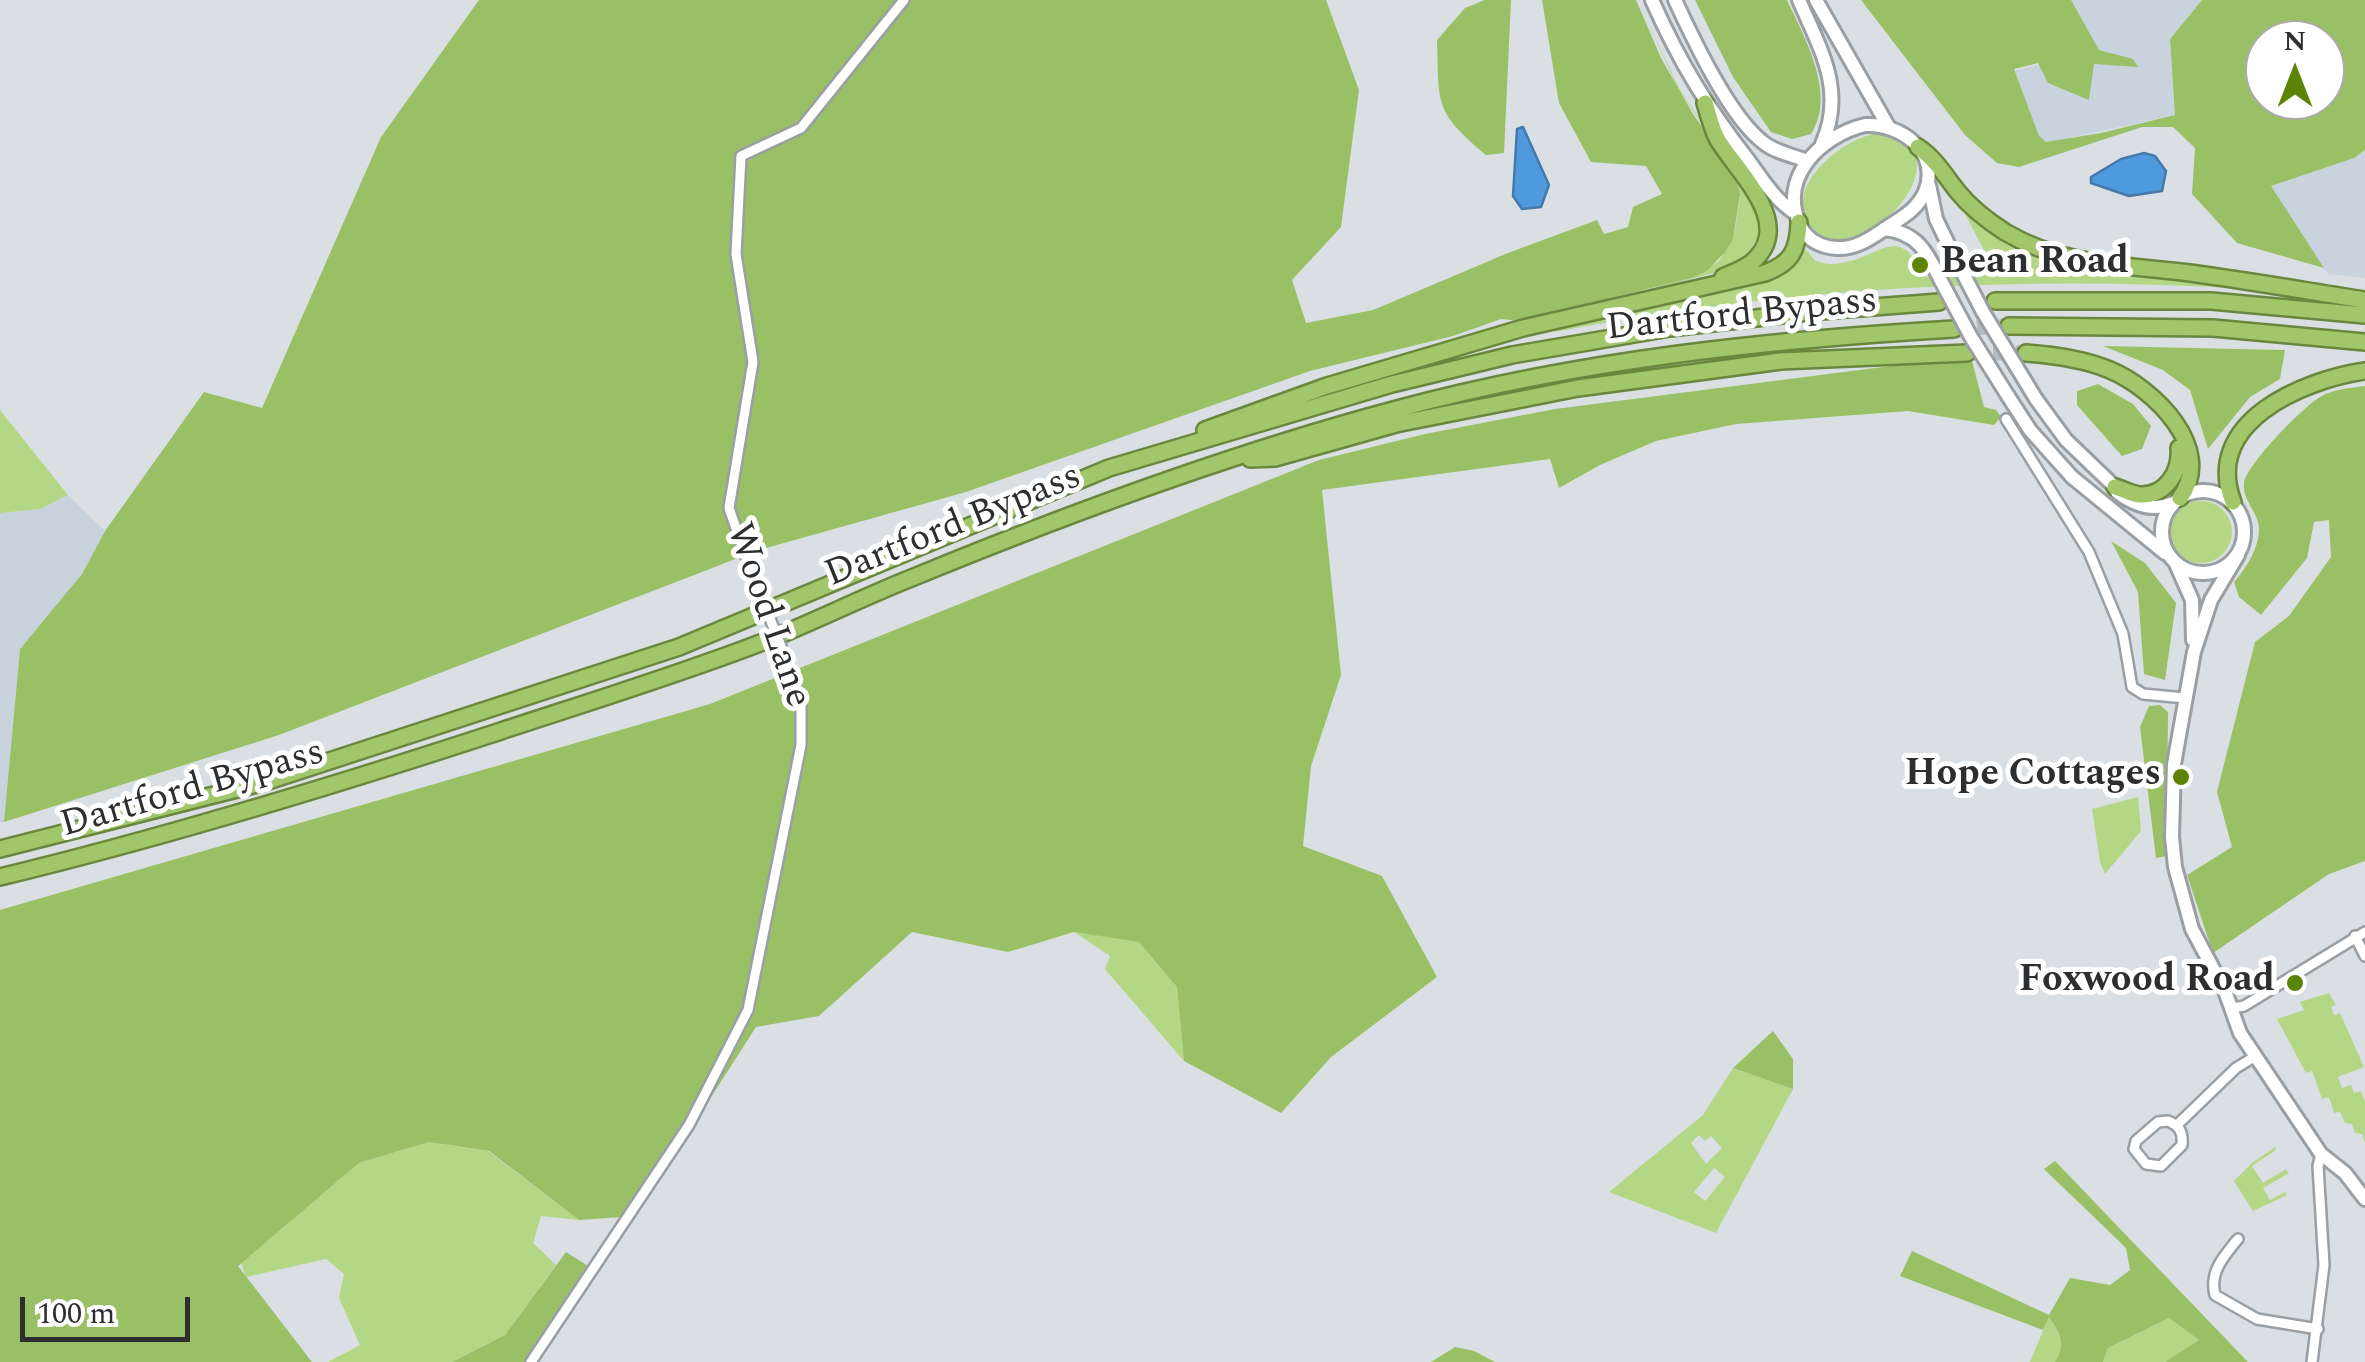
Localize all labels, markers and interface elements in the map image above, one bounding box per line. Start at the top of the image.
north arrow [2245,20,2345,120]
text: N [2284,20,2306,63]
place label: Bean Road [1940,242,2129,288]
marker: Bean Road [1909,254,1931,276]
street label: Dartford Bypass [1604,280,1880,354]
street label: Dartford Bypass [819,456,1089,600]
street label: Wood Lane [713,518,819,714]
street label: Dartford Bypass [56,732,330,850]
place label: Hope Cottages [1905,754,2161,800]
marker: Hope Cottages [2170,766,2192,788]
place label: Foxwood Road [2019,960,2275,1006]
marker: Foxwood Road [2284,972,2306,994]
scale bar [25,1277,195,1339]
text: 100 m [37,1291,115,1337]

